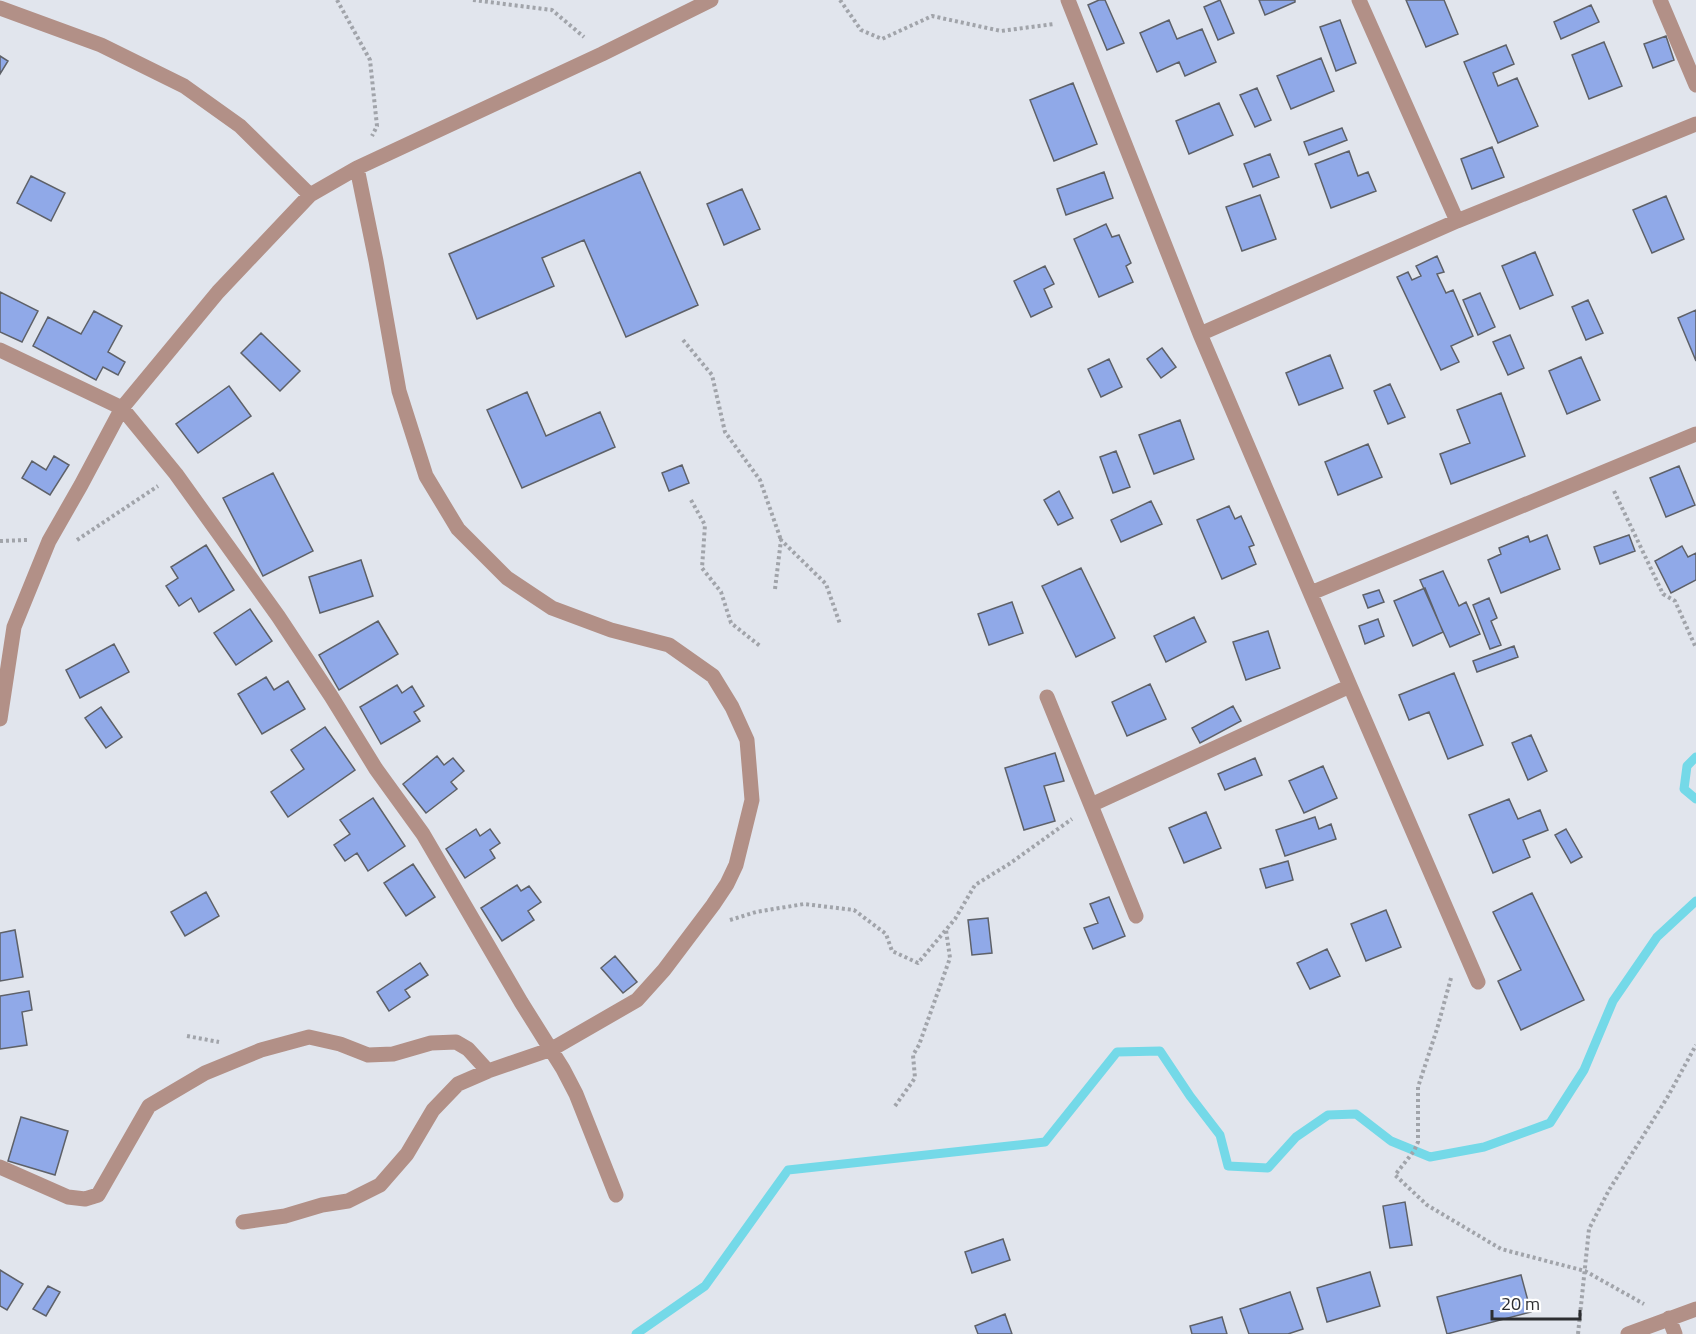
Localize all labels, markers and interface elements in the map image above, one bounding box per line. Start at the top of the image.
scale bar [1492,1283,1580,1321]
text: 20 m [1501,1290,1540,1317]

